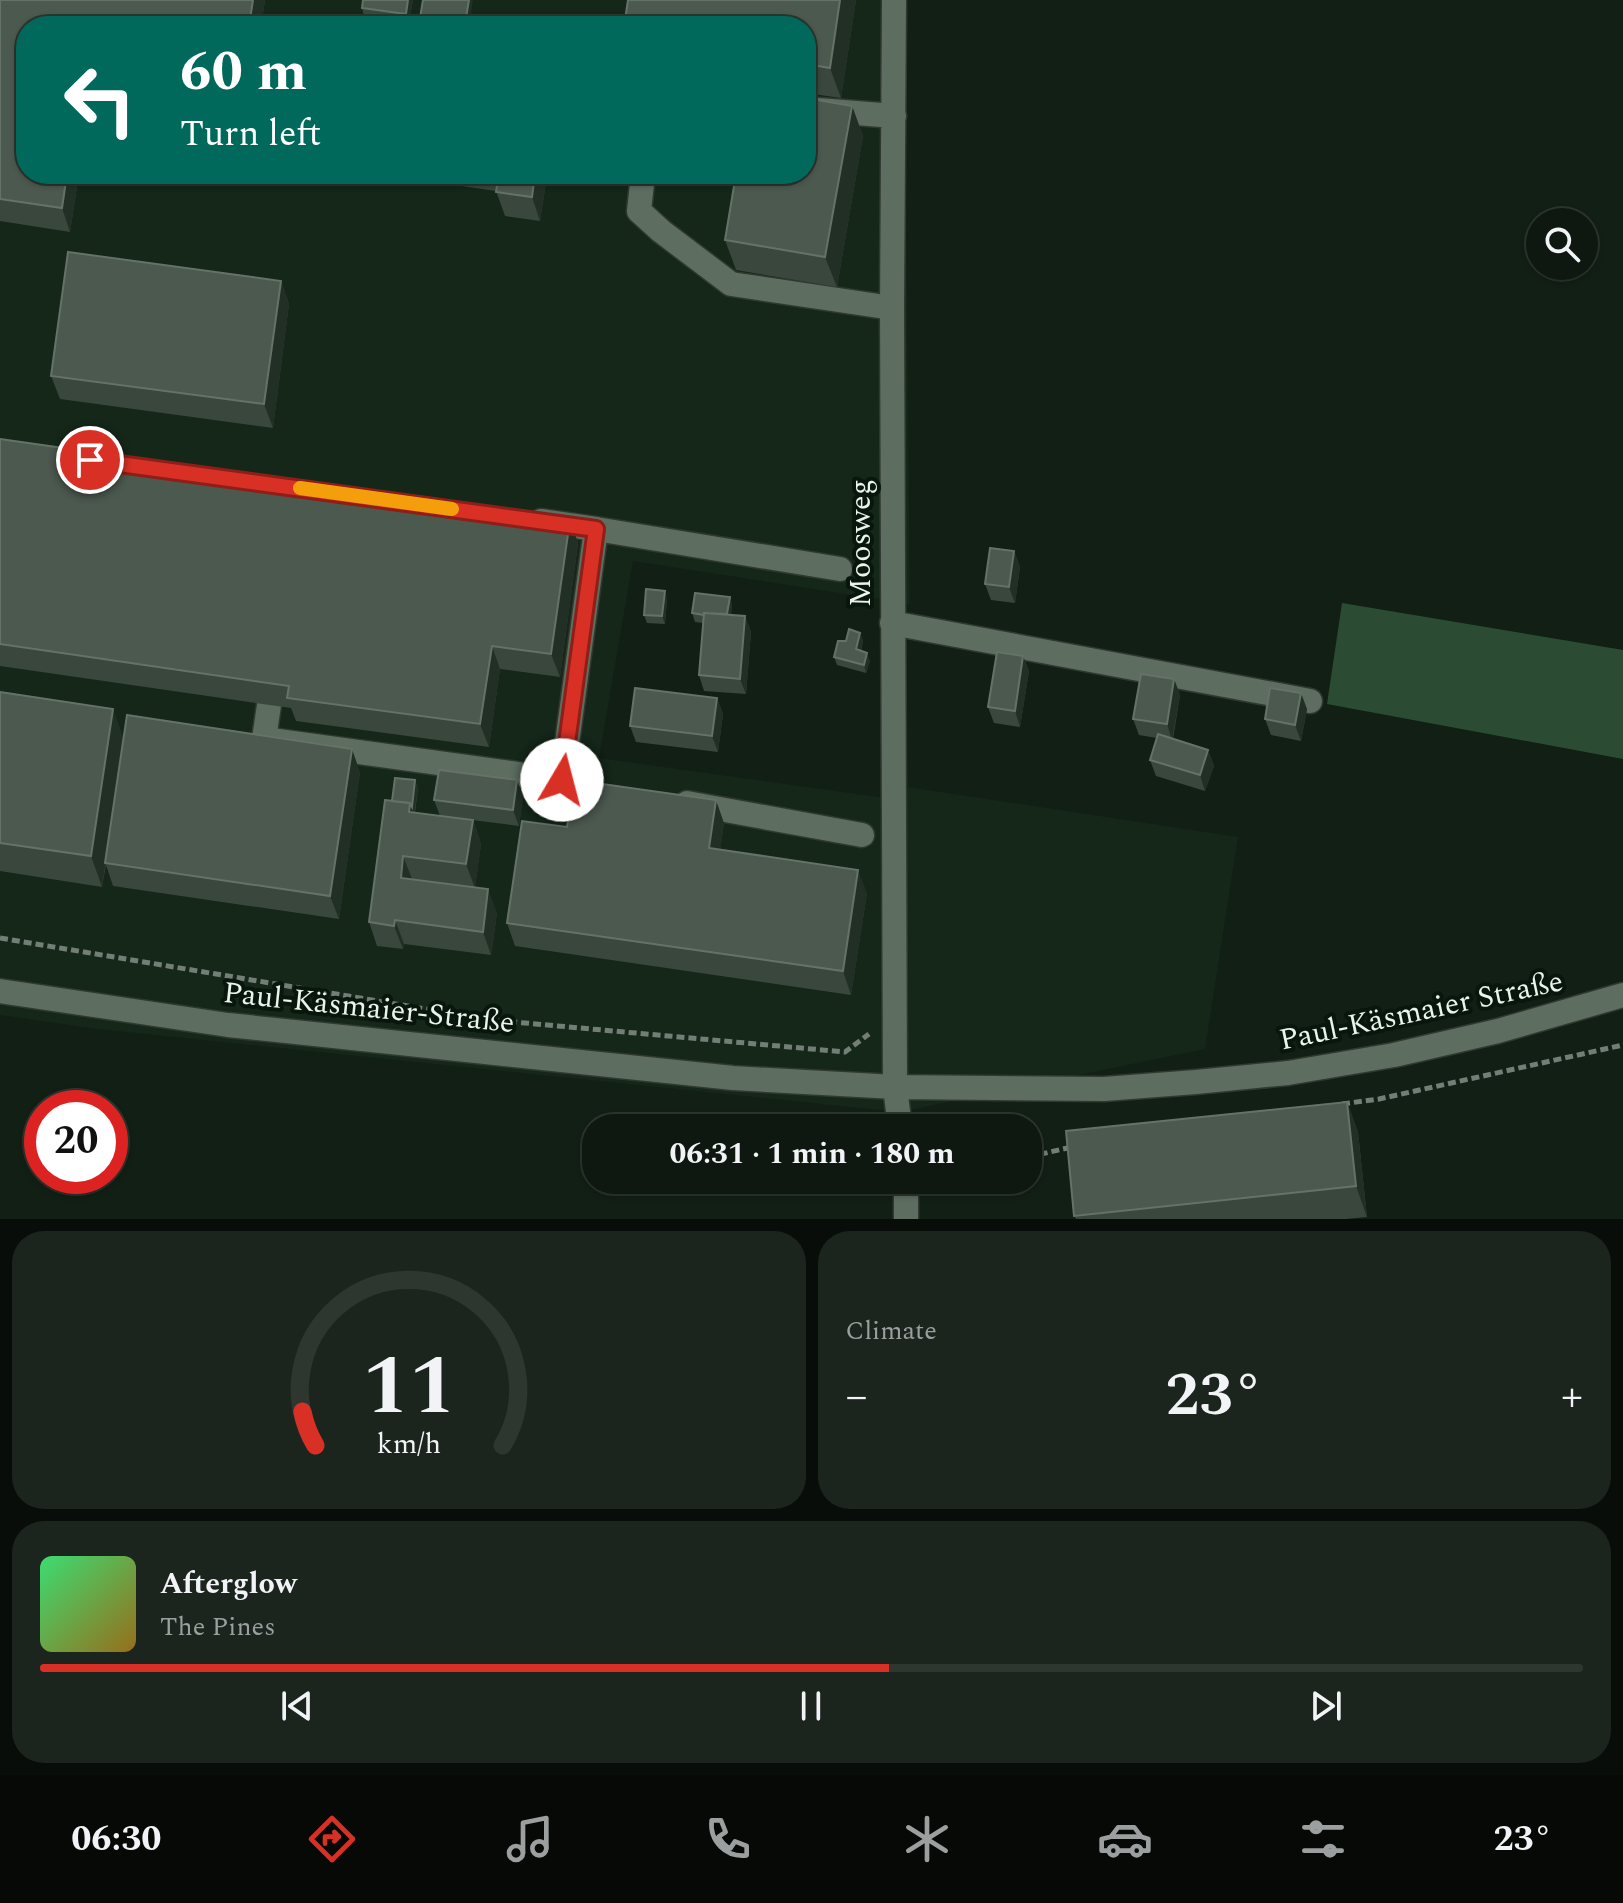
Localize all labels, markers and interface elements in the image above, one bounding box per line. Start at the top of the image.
text: 60 m [180,30,307,115]
icon: left [48,48,152,152]
text: Turn left [180,107,321,162]
map controls [1526,208,1598,280]
button: search [1526,208,1598,280]
pin [56,426,124,494]
icon: arrive [68,438,112,482]
street label: Moosweg [838,479,884,607]
position arrow [520,738,604,822]
street label: Paul-Käsmaier Straße [1275,958,1567,1064]
street label: Paul-Käsmaier-Straße [221,970,517,1046]
speed limit sign: 20 [24,1090,128,1194]
text: 06:31 · 1 min · 180 m [669,1131,955,1177]
text: Climate [846,1311,937,1351]
text: 11 [362,1324,455,1451]
text: 23° [1166,1350,1263,1442]
text: − [846,1363,868,1430]
text: + [1561,1363,1583,1430]
text: km/h [377,1423,441,1466]
text: Afterglow [160,1561,297,1607]
text: The Pines [160,1607,275,1647]
icon: previous [275,1684,319,1728]
icon: pause [789,1684,833,1728]
icon: next [1304,1684,1348,1728]
icon: directions [304,1811,360,1867]
icon: music [502,1811,558,1867]
icon: phone [700,1811,756,1867]
icon: climate [899,1811,955,1867]
icon: car [1097,1811,1153,1867]
icon: filters [1295,1811,1351,1867]
text: 06:30 [71,1812,162,1867]
text: 23° [1493,1812,1552,1867]

